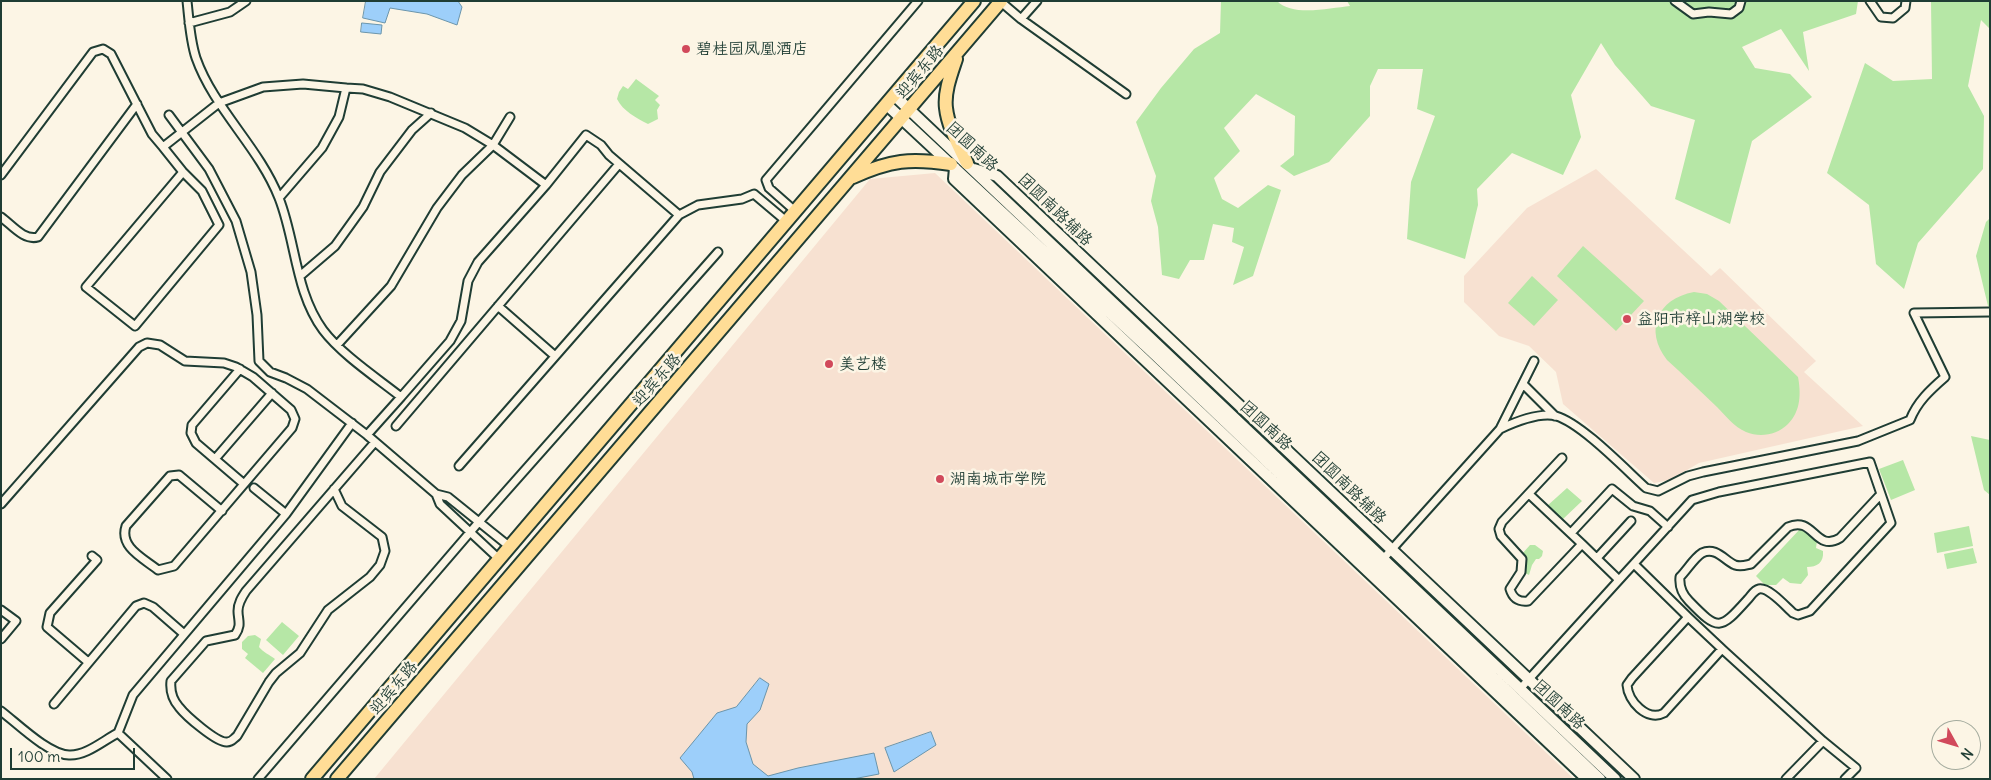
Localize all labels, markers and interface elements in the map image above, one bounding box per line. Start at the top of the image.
place label: 碧桂园凤凰酒店 [696,39,808,59]
street label: 迎宾东路 [892,41,948,103]
marker: 碧桂园凤凰酒店 [680,43,692,55]
street label: 团圆南路 [942,118,1002,176]
street label: 团圆南路辅路 [1014,170,1096,250]
place label: 益阳市梓山湖学校 [1637,309,1765,329]
marker: 益阳市梓山湖学校 [1621,313,1633,325]
street label: 迎宾东路 [629,350,685,410]
place label: 美艺楼 [839,354,887,374]
marker: 美艺楼 [823,358,835,370]
street label: 团圆南路 [1236,397,1296,455]
street label: 团圆南路辅路 [1308,448,1390,528]
place label: 湖南城市学院 [950,469,1046,489]
marker: 湖南城市学院 [934,473,946,485]
street label: 迎宾东路 [366,657,422,719]
street label: 团圆南路 [1529,676,1589,734]
north arrow [1931,720,1981,770]
scale bar [12,738,138,770]
text: N [1957,744,1977,763]
text: 100 m [18,747,60,766]

